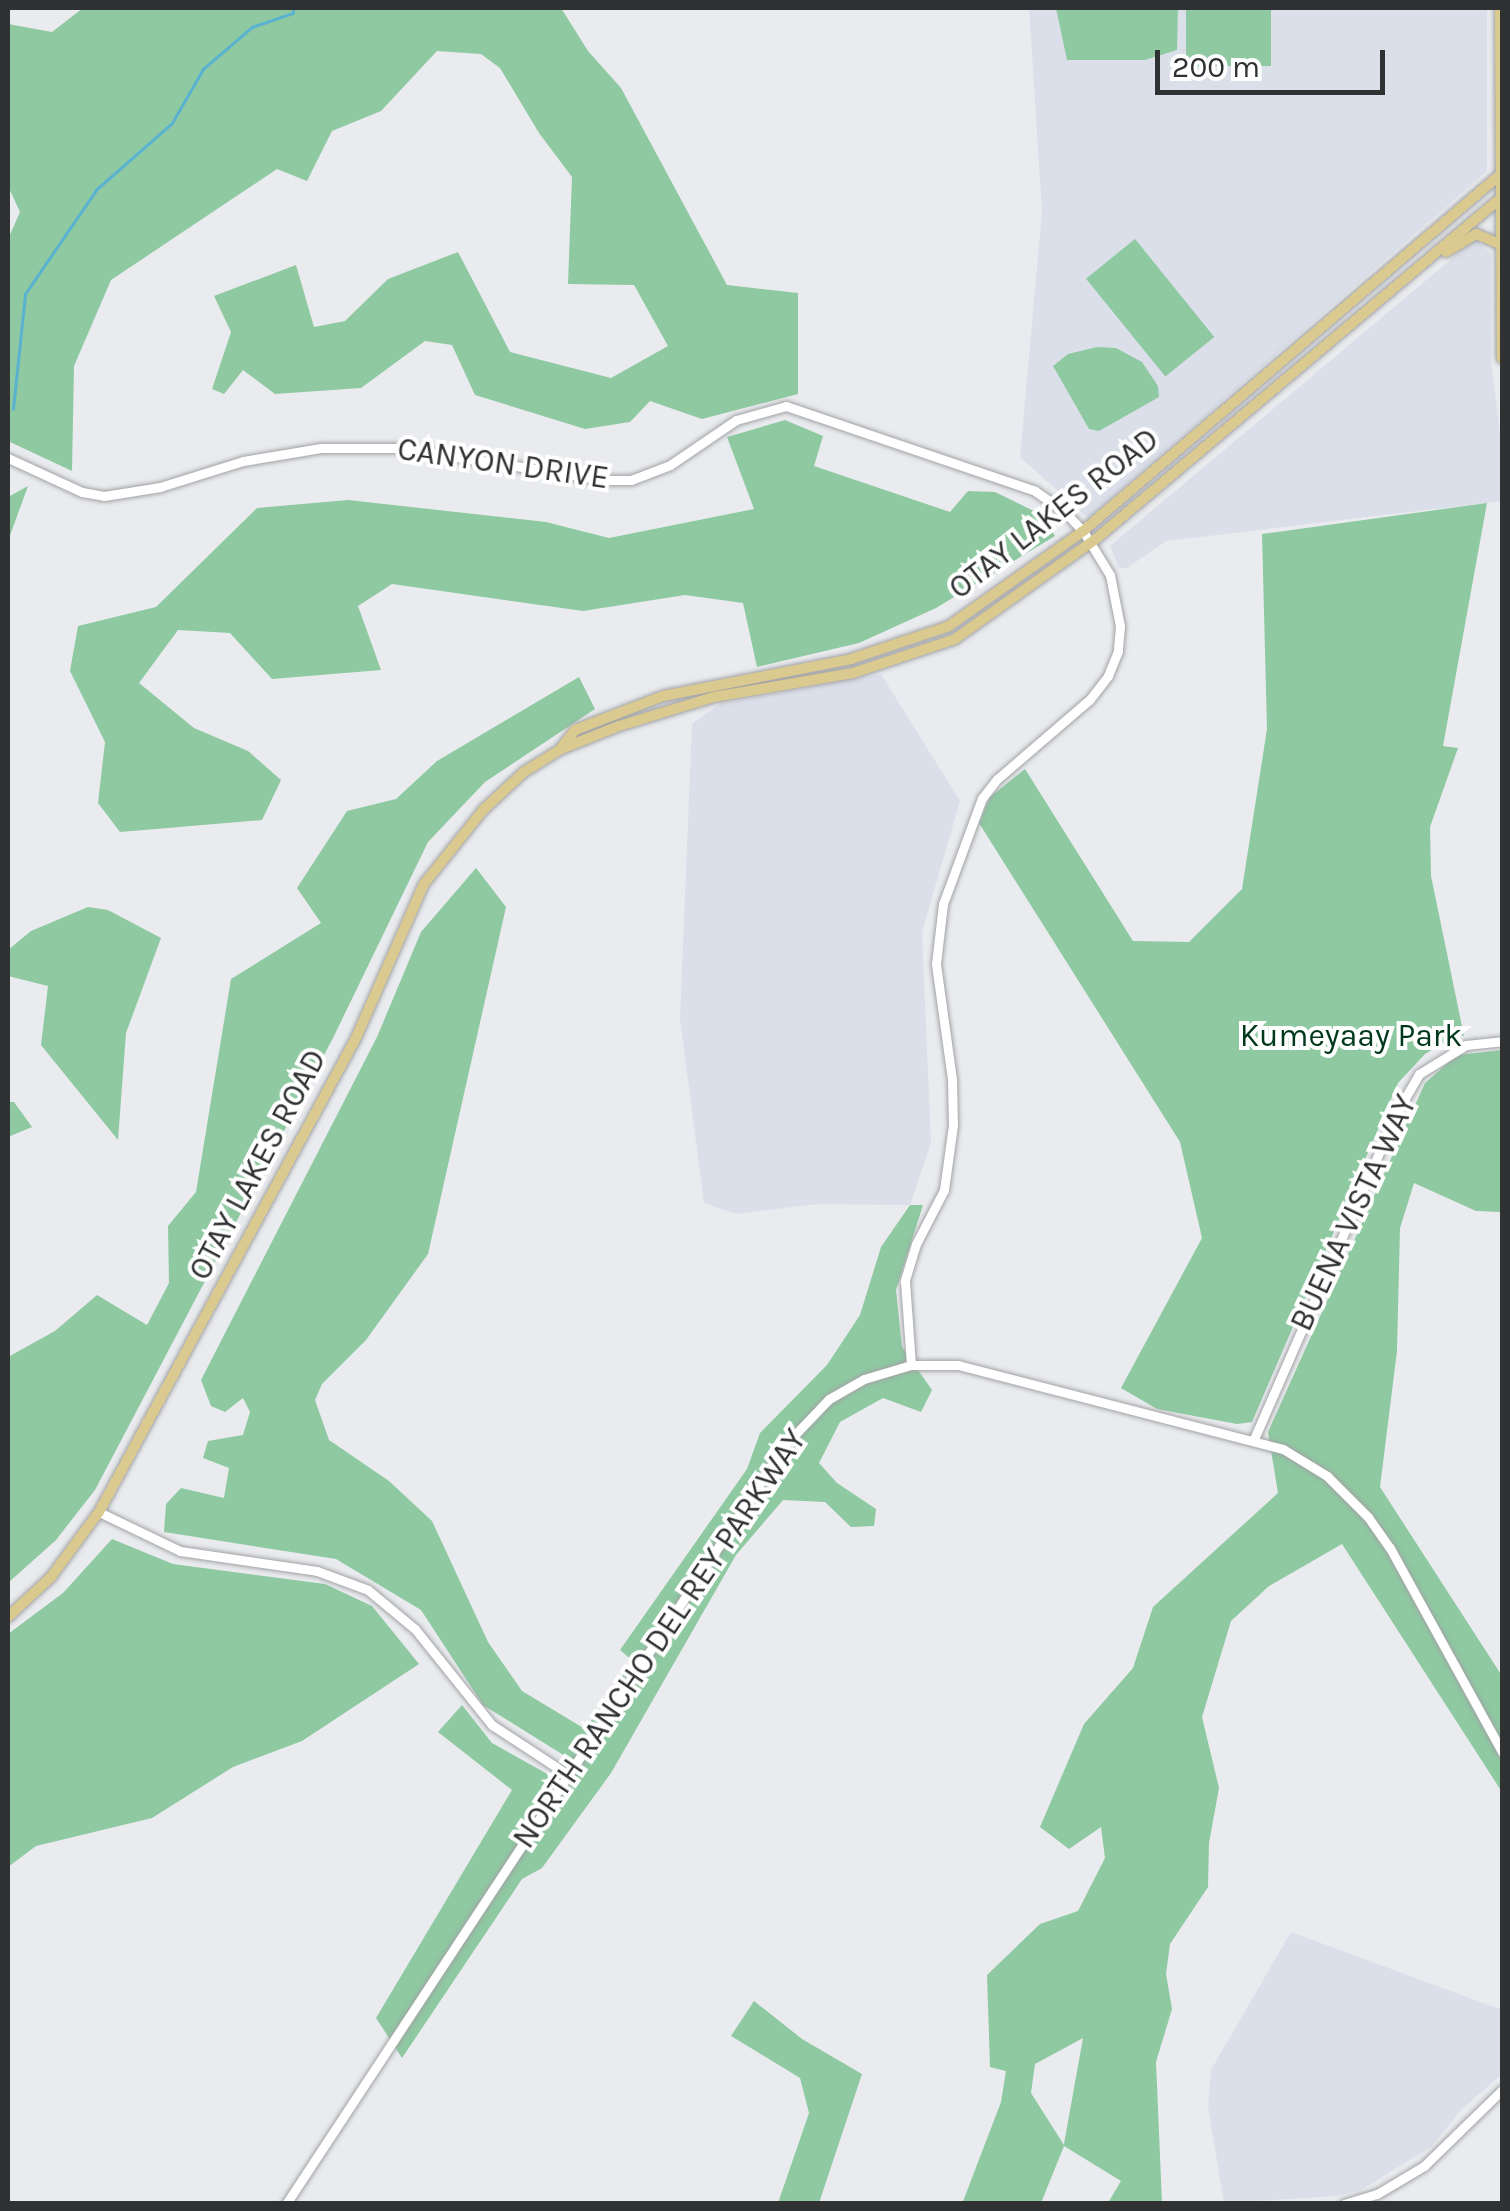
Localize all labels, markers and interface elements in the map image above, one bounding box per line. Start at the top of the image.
scale bar [1160,30,1390,92]
text: 200 m [1172,49,1260,85]
street label: OTAY LAKES ROAD [941,420,1167,608]
street label: CANYON DRIVE [395,430,611,498]
park label: Kumeyaay Park [1240,1017,1462,1055]
street label: OTAY LAKES ROAD [181,1043,335,1287]
street label: BUENA VISTA WAY [1282,1089,1426,1337]
street label: NORTH RANCHO DEL REY PARKWAY [505,1422,815,1856]

